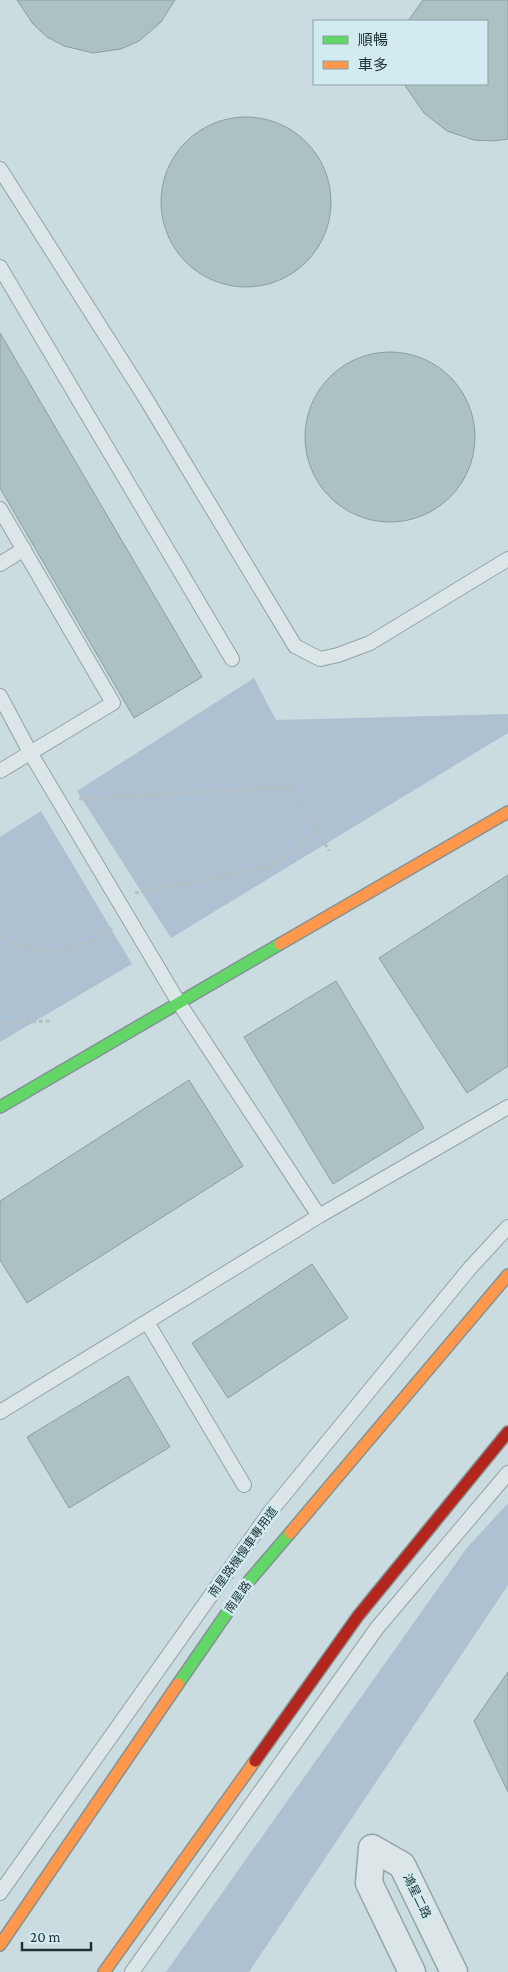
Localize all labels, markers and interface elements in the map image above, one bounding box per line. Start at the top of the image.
legend [313,20,488,85]
text: 順暢 [358,32,388,48]
text: 車多 [358,57,388,73]
street label: 南星路機慢車專用道 [205,1504,281,1600]
street label: 南星路 [222,1578,254,1616]
street label: 鴻星二路 [400,1871,434,1921]
scale bar [22,1920,91,1952]
text: 20 m [30,1929,61,1945]

